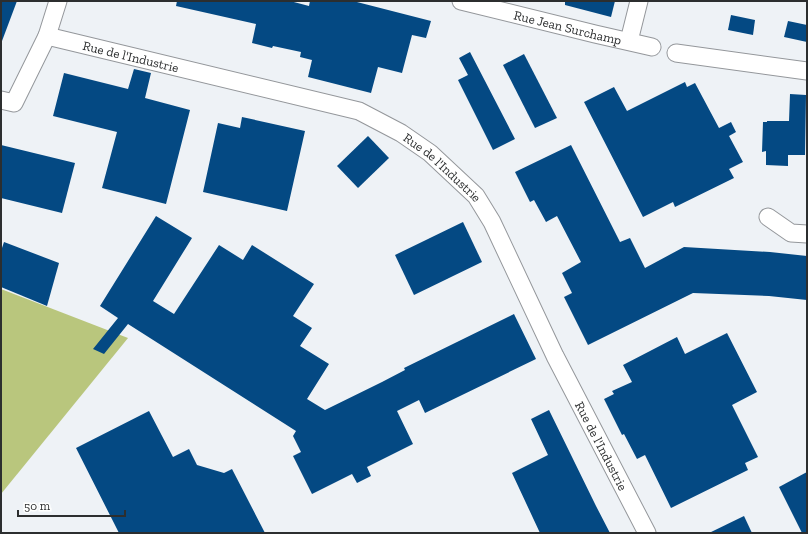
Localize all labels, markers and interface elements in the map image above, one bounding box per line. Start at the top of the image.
street label: Rue Jean Surchamp [512,7,623,47]
street label: Rue de l'Industrie [81,37,180,75]
street label: Rue de l'Industrie [401,130,485,204]
street label: Rue de l'Industrie [572,399,631,493]
scale bar [18,492,125,518]
text: 50 m [24,499,51,513]

